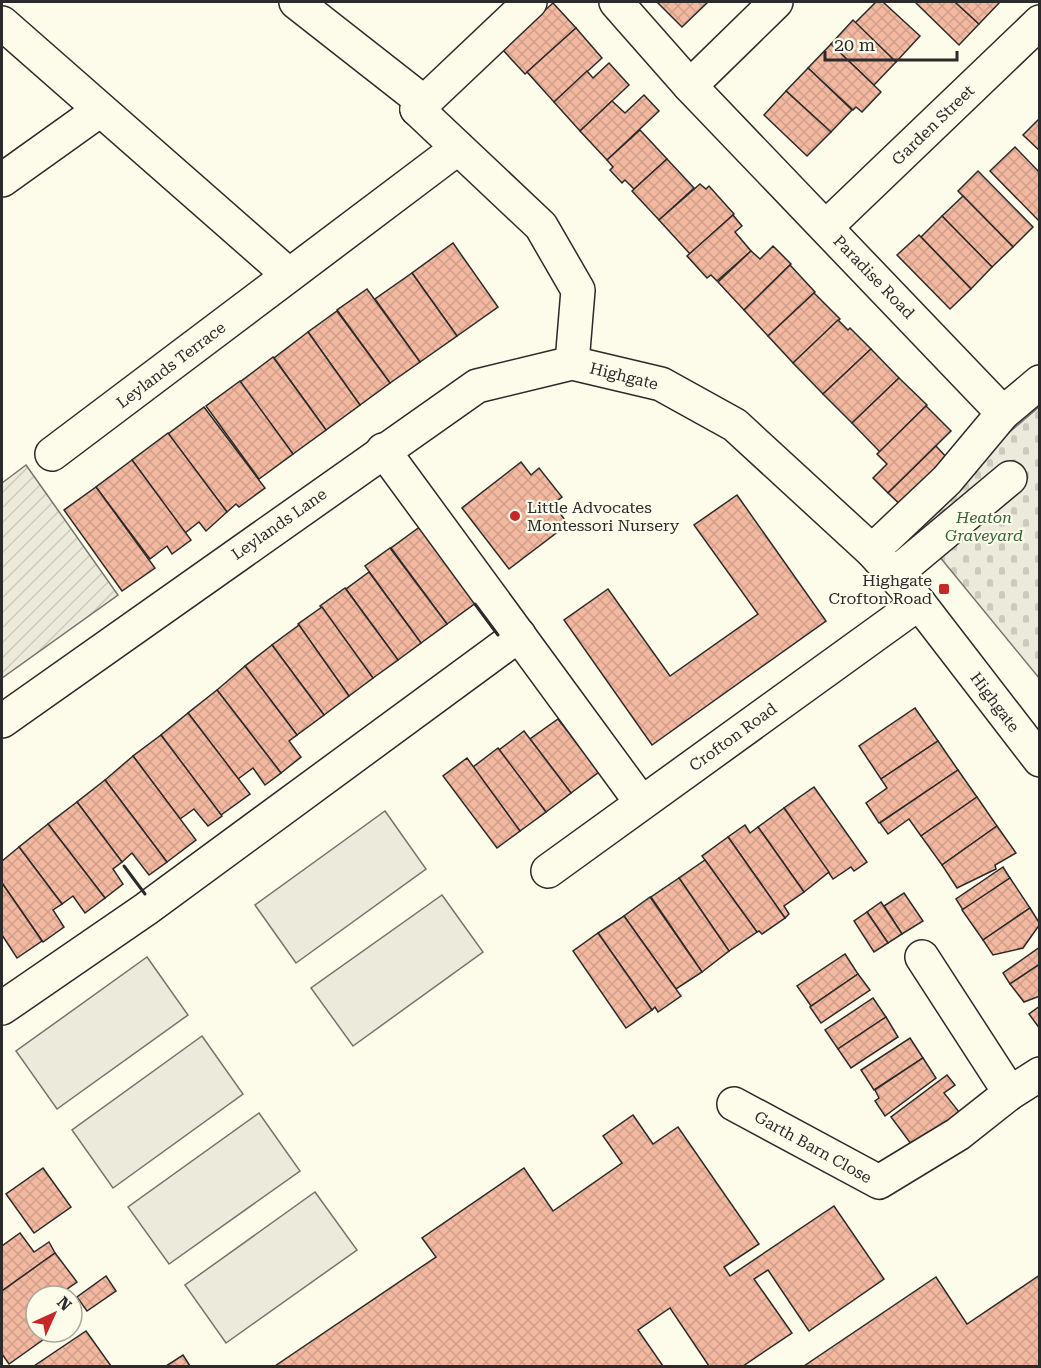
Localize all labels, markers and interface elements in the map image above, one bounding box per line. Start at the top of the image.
scale bar [825,24,957,62]
text: 20 m [834,34,875,55]
street label: Garden Street [888,81,978,169]
street label: Paradise Road [829,231,919,323]
street label: Leylands Terrace [113,318,229,412]
street label: Highgate [588,358,660,394]
street label: Leylands Lane [228,484,330,564]
place label: Little Advocates Montessori Nursery [527,498,680,535]
park label: Heaton Graveyard [945,508,1023,545]
marker: Little Advocates Montessori Nursery [508,509,522,523]
place label: Highgate Crofton Road [828,571,932,608]
marker: Highgate Crofton Road [937,582,951,596]
street label: Highgate [966,668,1024,736]
street label: Crofton Road [686,699,780,775]
street label: Garth Barn Close [751,1107,875,1187]
north arrow [24,1284,84,1344]
text: N [53,1293,75,1315]

